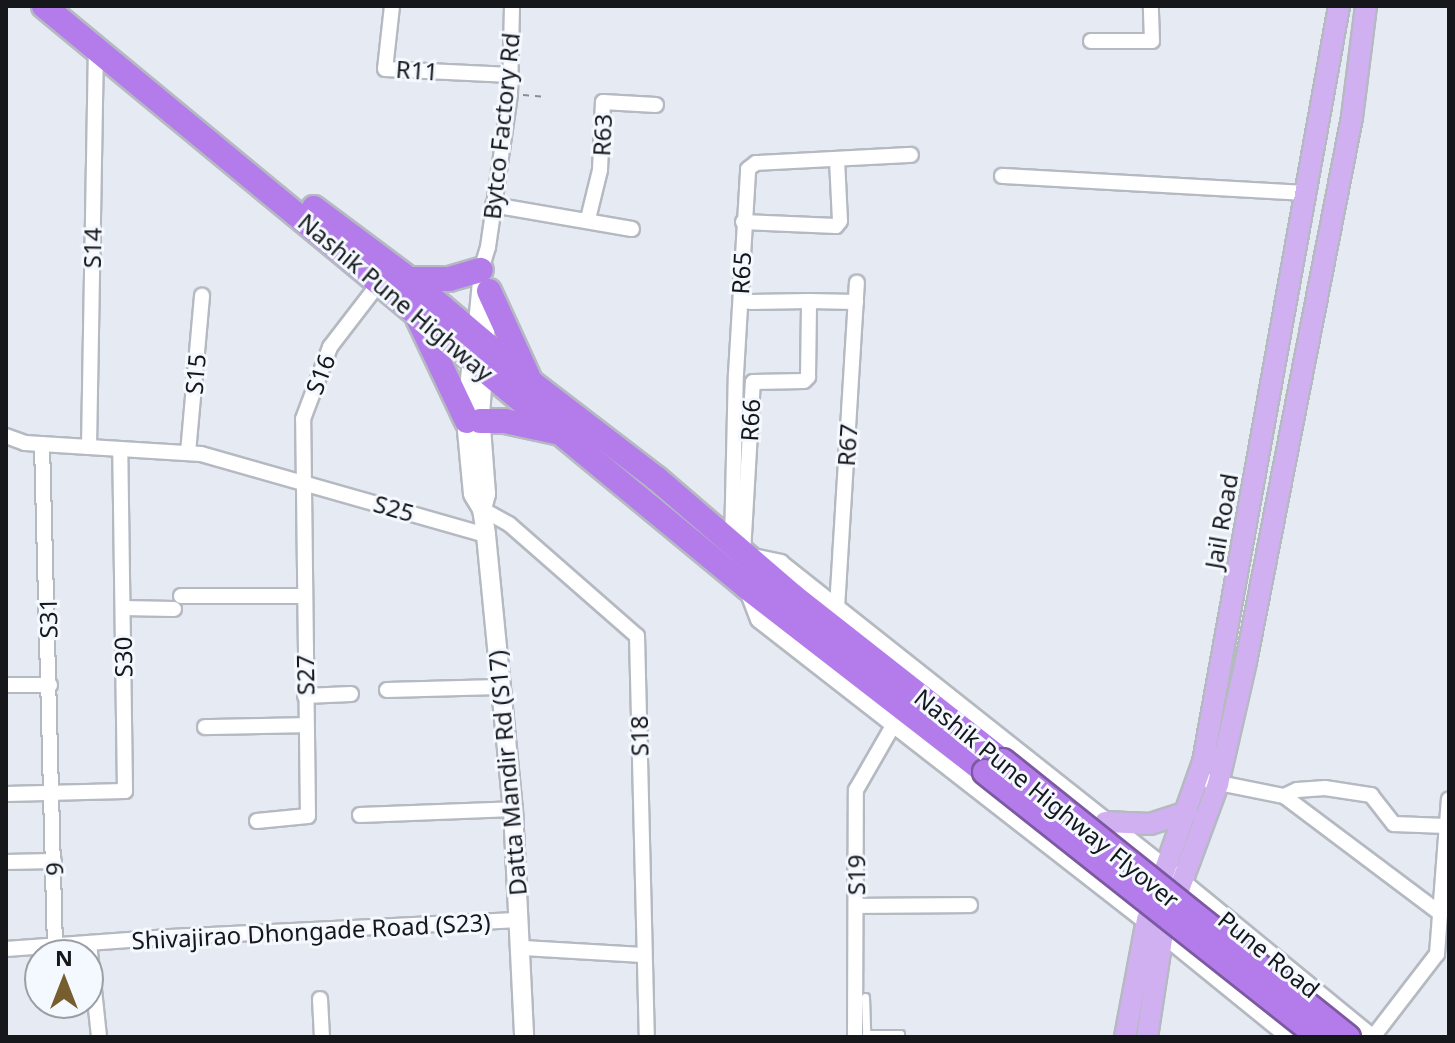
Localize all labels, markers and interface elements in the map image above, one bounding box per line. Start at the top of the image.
street label: Bytco Factory Rd [477,31,525,221]
street label: R11 [395,54,439,86]
street label: R63 [587,113,617,157]
street label: Nashik Pune Highway [293,207,499,387]
street label: S14 [77,227,107,269]
street label: R65 [726,251,756,295]
street label: S16 [299,350,341,398]
street label: S15 [179,353,211,395]
street label: R66 [735,398,765,442]
street label: R67 [831,423,863,467]
street label: Jail Road [1198,471,1244,571]
street label: S25 [371,489,417,527]
street label: S31 [33,597,63,639]
street label: S30 [108,636,138,678]
street label: Datta Mandir Rd (S17) [482,649,532,897]
street label: S27 [290,654,320,696]
street label: Nashik Pune Highway Flyover [909,682,1185,914]
street label: S18 [624,715,654,757]
street label: S19 [842,855,870,895]
street label: 9 [39,862,69,876]
street label: Pune Road [1213,905,1325,1003]
street label: Shivajirao Dhongade Road (S23) [131,907,491,955]
north arrow [24,939,104,1019]
text: N [55,942,73,972]

